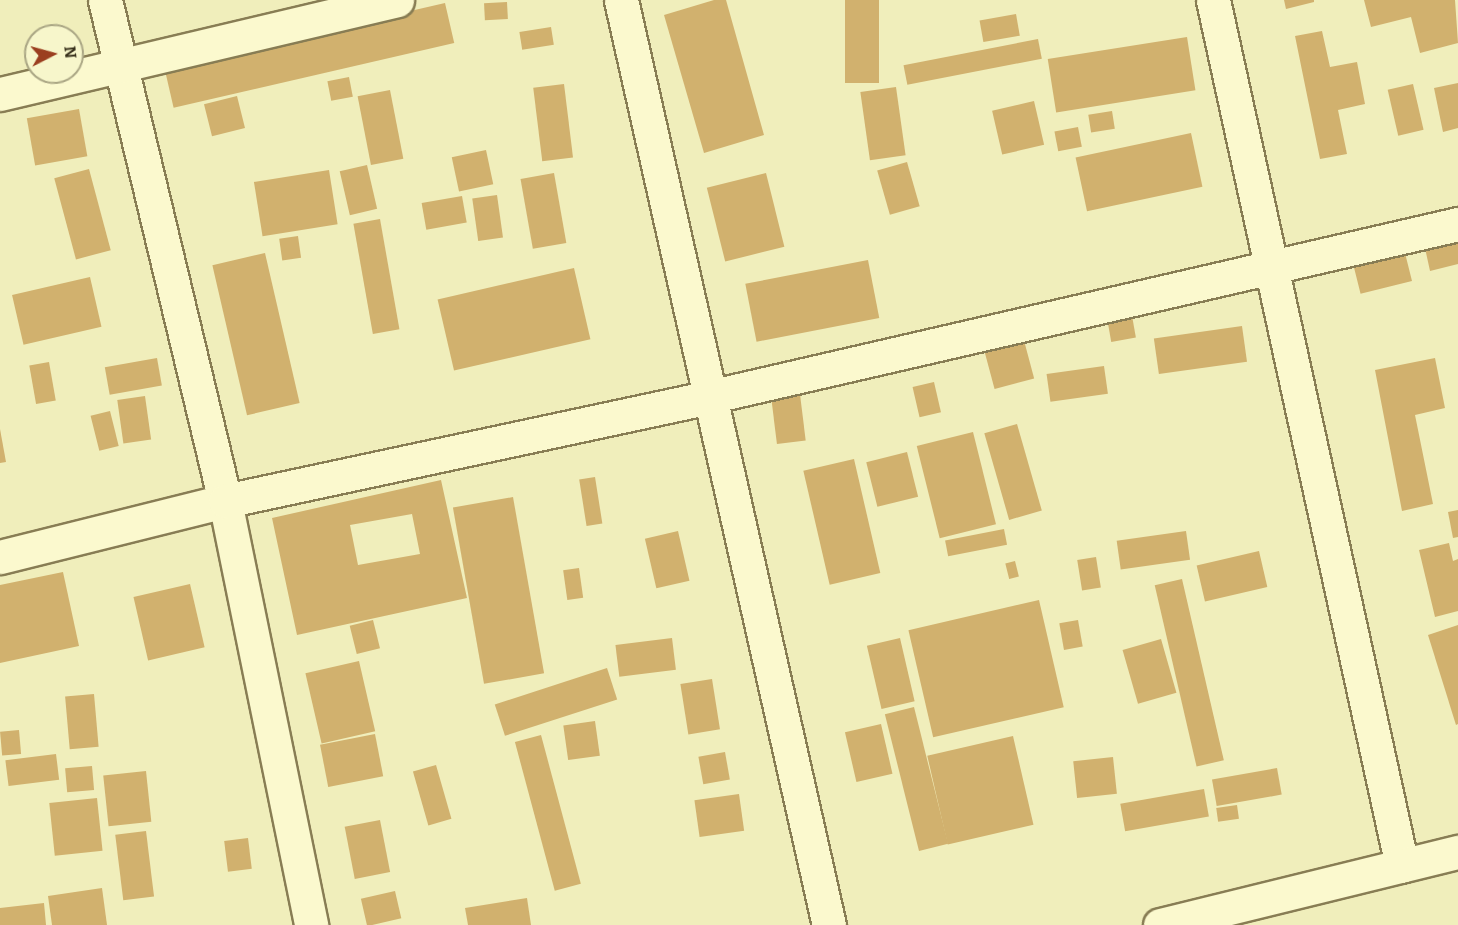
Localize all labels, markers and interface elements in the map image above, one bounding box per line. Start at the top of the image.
north arrow [24,24,84,84]
text: N [60,45,81,59]

